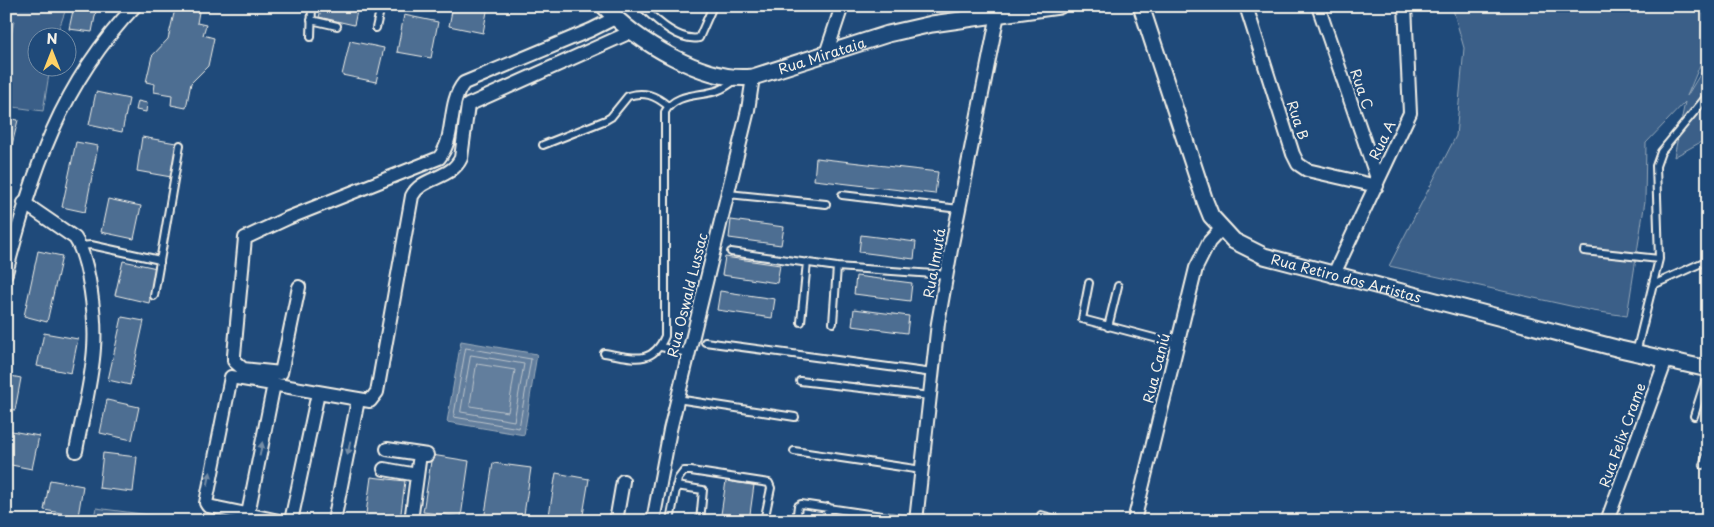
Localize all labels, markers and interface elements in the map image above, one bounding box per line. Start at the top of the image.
north arrow [28,28,78,78]
text: N [46,28,58,49]
street label: Rua Mirataia [775,31,868,79]
street label: Rua C [1345,66,1379,112]
street label: Rua B [1282,98,1314,142]
street label: Rua A [1363,116,1401,163]
street label: Rua Imutá [918,226,951,300]
street label: Rua Oswald Lussac [661,230,713,359]
street label: Rua Retiro dos Artistas [1269,248,1424,307]
street label: Rua Caniú [1137,331,1175,405]
street label: Rua Felix Crame [1593,380,1651,490]
one-way arrow [344,440,352,456]
one-way arrow [257,441,265,457]
one-way arrow [206,470,214,486]

